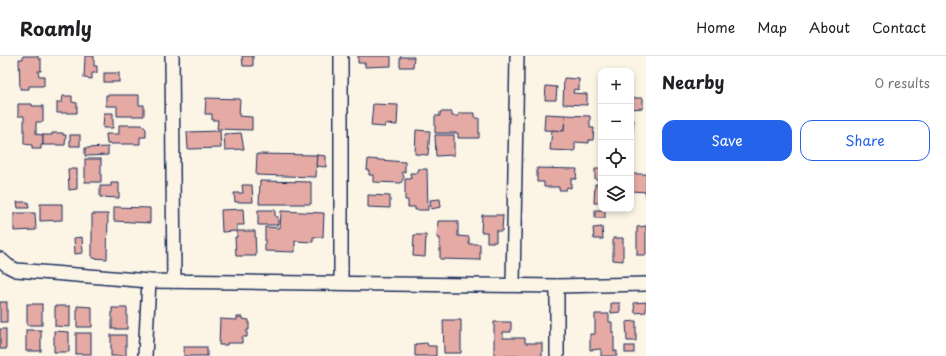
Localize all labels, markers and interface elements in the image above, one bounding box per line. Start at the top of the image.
text: Roamly [20,14,92,42]
text: Home [696,17,735,38]
text: Map [757,17,787,38]
text: About [809,17,850,38]
text: Contact [872,17,926,38]
map controls [598,68,634,212]
button: + [598,68,634,104]
text: Nearby [662,69,724,95]
text: 0 results [875,73,930,92]
button: − [598,104,634,140]
button: Save [662,120,792,161]
button: Share [800,120,930,161]
button: locate [598,140,634,176]
button: layers [598,176,634,212]

